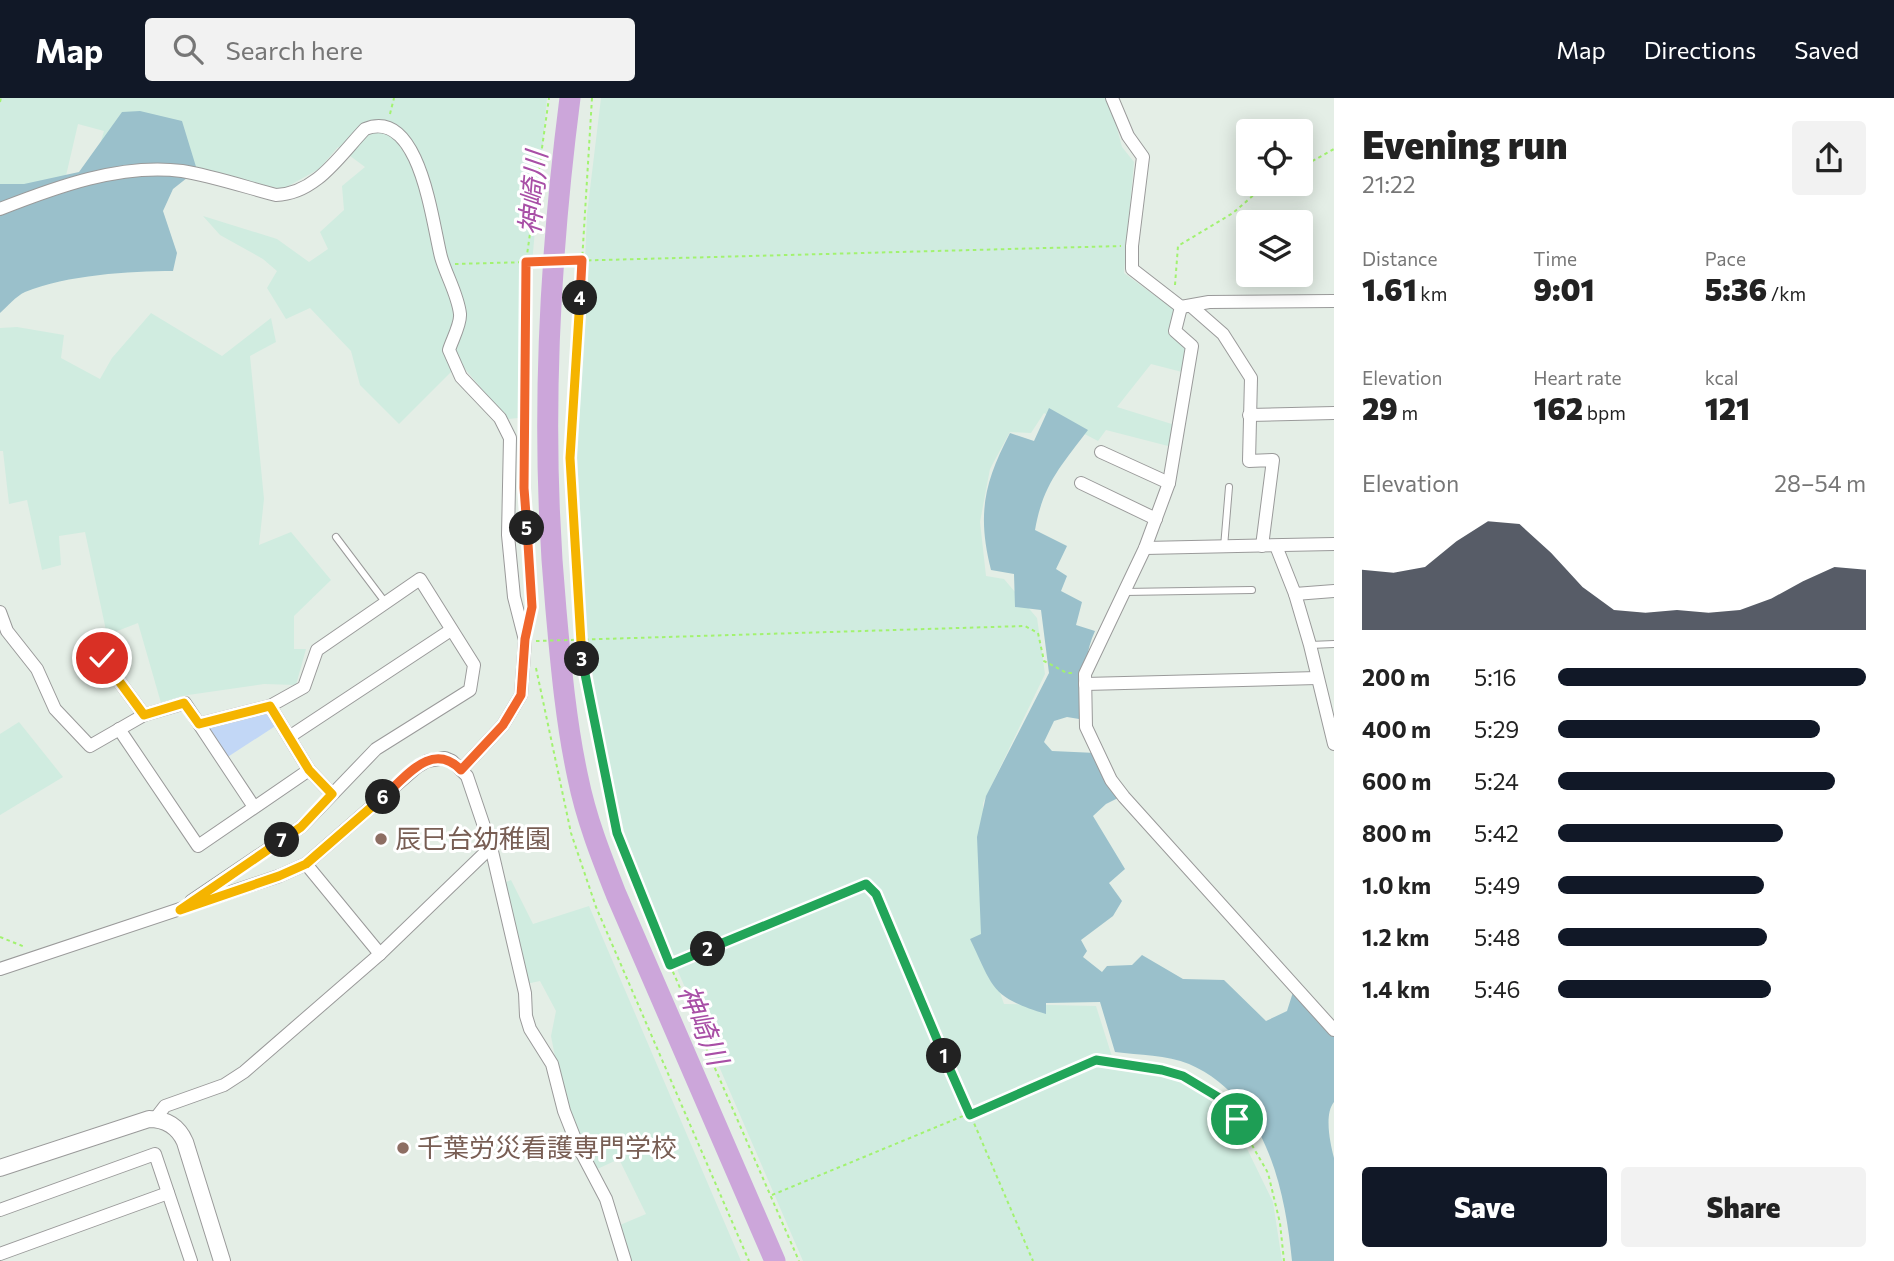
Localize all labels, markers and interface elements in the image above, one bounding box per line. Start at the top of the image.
search box [145,18,635,81]
text: Map [35,29,103,70]
icon: search [169,30,207,68]
text: Search here [225,34,363,65]
text: Map [1556,35,1606,64]
text: Directions [1644,35,1756,64]
text: Saved [1794,35,1859,64]
map controls [1236,119,1313,287]
button: locate [1236,119,1313,196]
text: Evening run [1362,120,1568,167]
button: share [1792,121,1866,195]
water label: 神崎川 [511,147,553,236]
text: 21:22 [1362,170,1416,198]
button: layers [1236,210,1313,287]
text: Distance [1362,247,1438,270]
text: Time [1533,247,1577,270]
text: Pace [1705,247,1746,270]
text: 1.61 [1362,270,1417,307]
text: 9:01 [1533,270,1595,307]
text: 5:36 [1705,270,1767,307]
pin: 4 [562,280,598,316]
text: km [1417,282,1447,305]
text: /km [1767,282,1806,305]
text: 4 [574,286,585,309]
text: Elevation [1362,366,1442,389]
text: Heart rate [1533,366,1622,389]
text: kcal [1705,366,1739,389]
text: 29 [1362,389,1398,426]
text: 162 [1533,389,1583,426]
text: 121 [1705,389,1750,426]
text: m [1398,401,1418,424]
text: bpm [1583,401,1626,424]
text: Elevation [1362,469,1459,497]
text: 28–54 m [1774,469,1866,497]
pin: 5 [510,510,544,546]
text: 5 [521,516,532,539]
pin [72,628,132,688]
icon: check [83,639,121,677]
pin: 3 [564,642,600,676]
text: 3 [576,647,587,670]
text: 200 m [1362,663,1430,691]
text: 5:16 [1474,663,1516,691]
text: 400 m [1362,715,1431,743]
text: 5:29 [1474,715,1519,743]
text: 600 m [1362,767,1431,795]
text: 5:24 [1474,767,1519,795]
pin: 6 [366,780,400,814]
text: 6 [377,785,388,808]
text: 800 m [1362,819,1431,847]
text: 5:42 [1474,819,1519,847]
pin: 7 [264,822,300,858]
place label: 辰巳台幼稚園 [395,822,551,853]
text: 7 [276,828,287,851]
marker: 辰巳台幼稚園 [373,831,389,847]
text: 1.0 km [1362,871,1431,899]
text: 5:49 [1474,871,1520,899]
text: 1.2 km [1362,923,1429,951]
text: 5:48 [1474,923,1520,951]
pin: 2 [690,932,726,966]
text: 2 [702,937,713,960]
text: 1.4 km [1362,975,1430,1003]
text: 5:46 [1474,975,1520,1003]
water label: 神崎川 [672,979,737,1073]
pin: 1 [926,1038,962,1074]
text: 1 [939,1044,948,1067]
pin [1207,1089,1267,1149]
icon: arrive [1218,1100,1256,1138]
place label: 千葉労災看護専門学校 [417,1131,677,1162]
marker: 千葉労災看護専門学校 [395,1140,411,1156]
button: Save [1362,1167,1607,1247]
button: Share [1621,1167,1866,1247]

